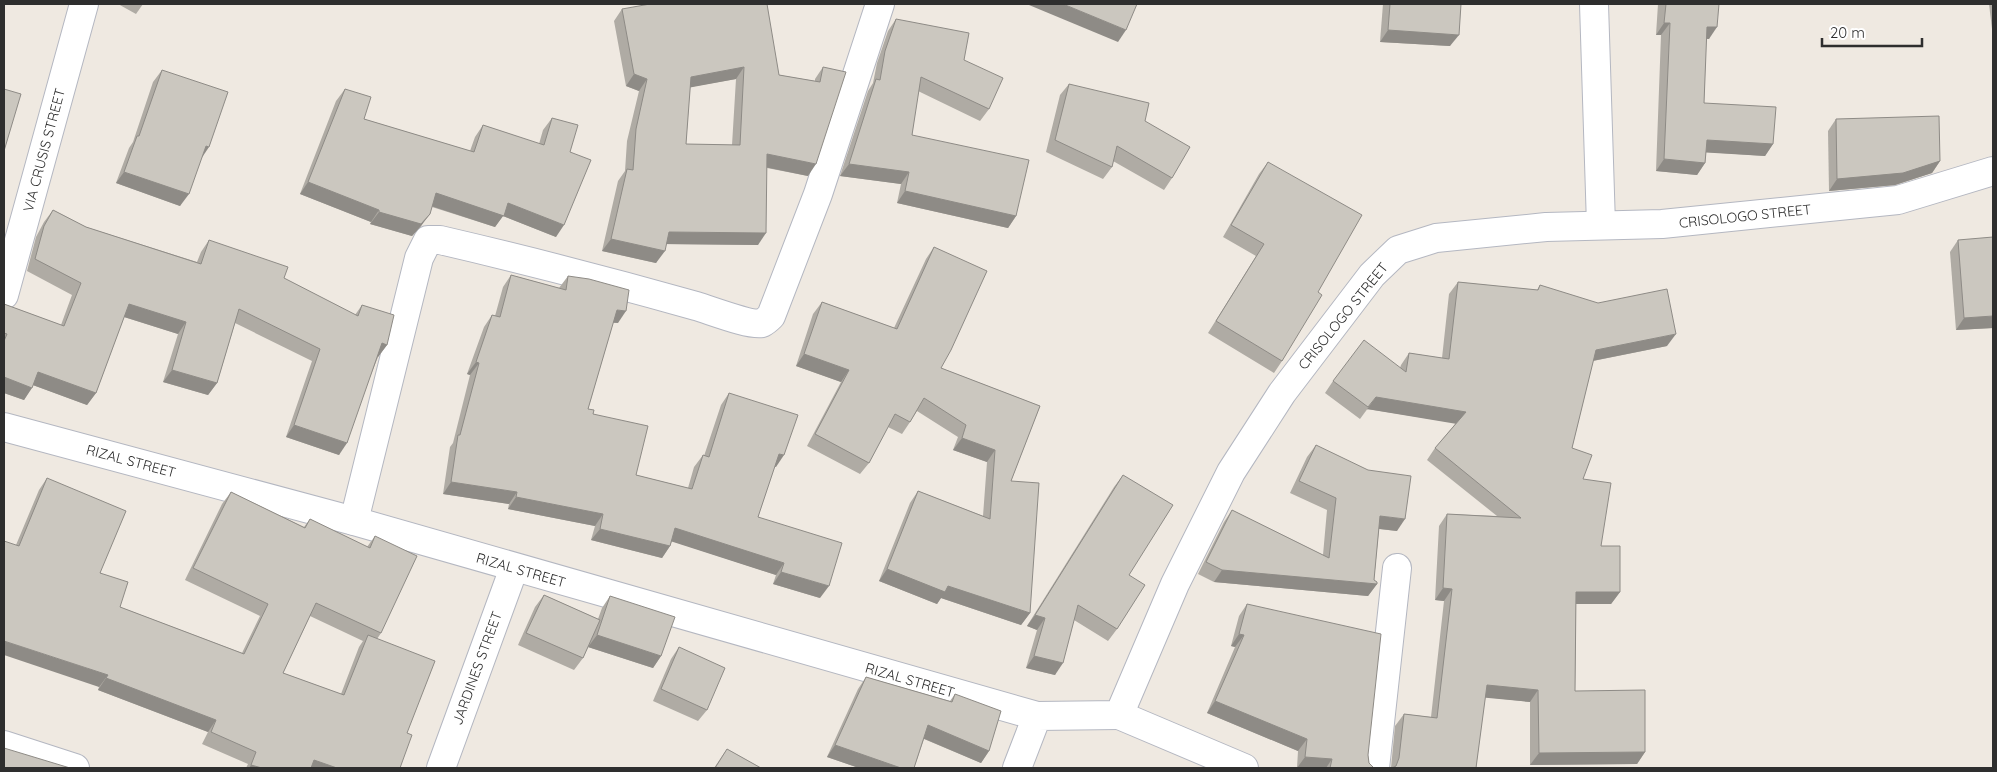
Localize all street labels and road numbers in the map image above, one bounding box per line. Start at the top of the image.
street label: VIA CRUSIS STREET [19,86,69,214]
street label: CRISOLOGO STREET [1678,200,1812,232]
street label: CRISOLOGO STREET [1294,259,1392,373]
street label: RIZAL STREET [84,440,178,482]
street label: RIZAL STREET [474,549,568,591]
street label: JARDINES STREET [448,609,506,727]
street label: RIZAL STREET [863,659,957,701]

